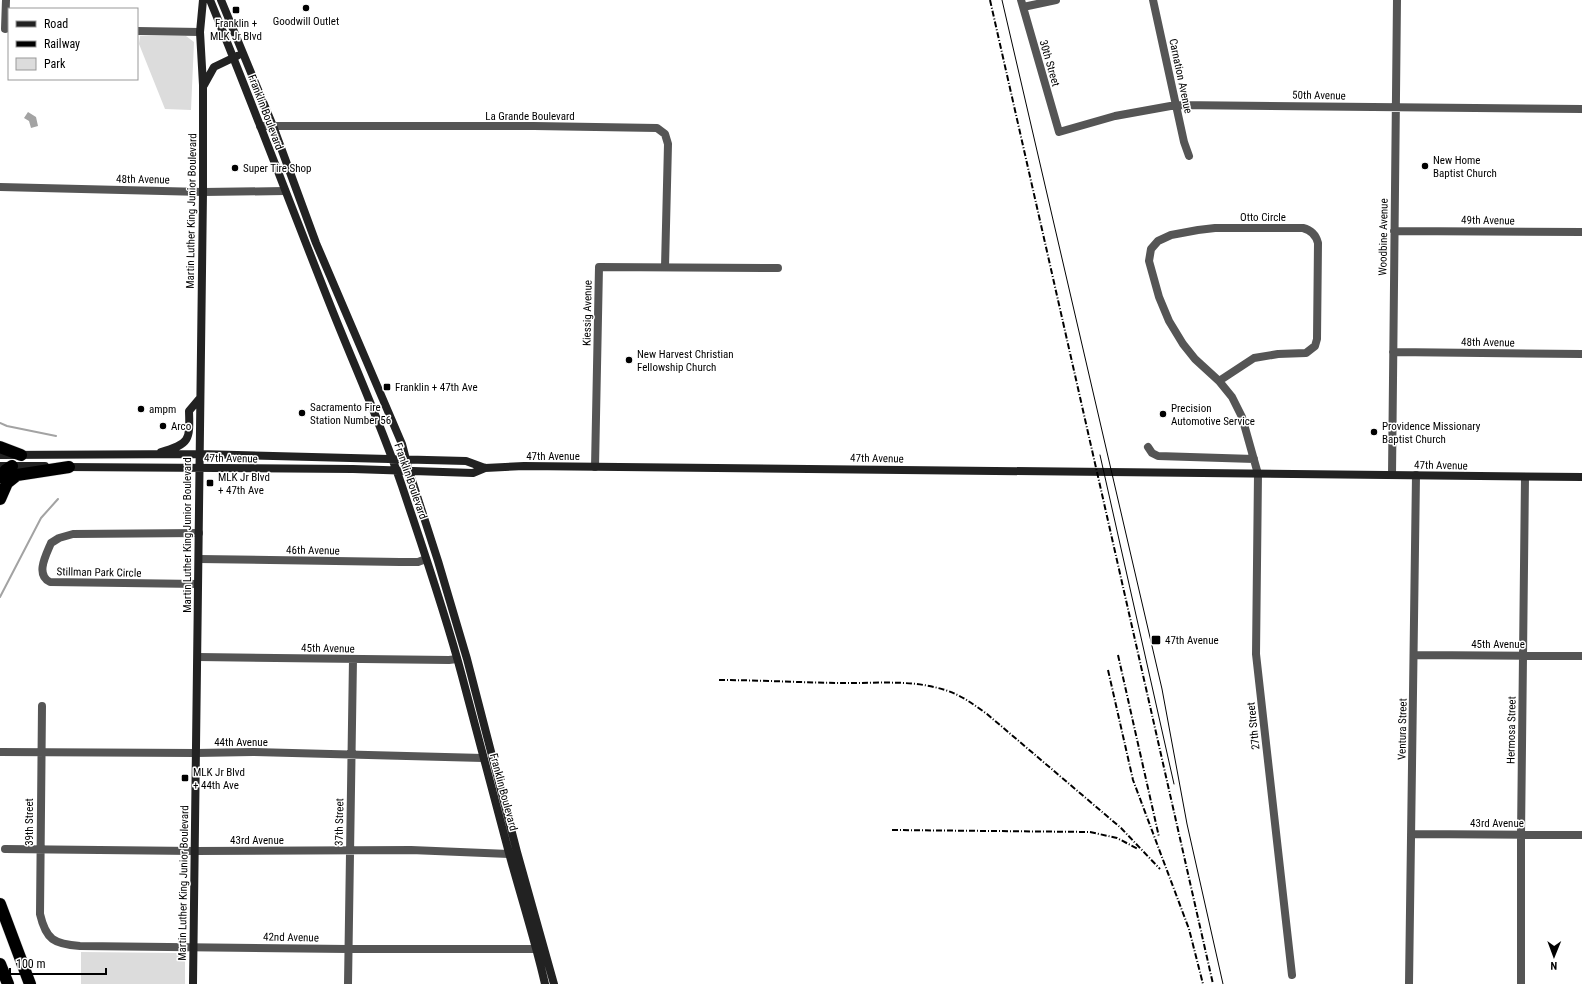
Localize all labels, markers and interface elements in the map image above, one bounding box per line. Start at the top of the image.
marker: Goodwill Outlet [301,3,311,13]
marker: Franklin + MLK Jr Blvd [231,5,241,15]
legend [8,8,138,80]
place label: Goodwill Outlet [273,15,339,28]
text: Road [44,17,68,31]
place label: Franklin + MLK Jr Blvd [210,17,262,43]
text: Railway [44,37,80,51]
street label: Carnation Avenue [1166,37,1195,115]
street label: 30th Street [1037,38,1062,88]
text: Park [44,57,66,71]
street label: Franklin Boulevard [245,73,286,152]
street label: 50th Avenue [1292,89,1346,102]
street label: La Grande Boulevard [485,110,575,123]
street label: Martin Luther King Junior Boulevard [184,133,199,289]
place label: New Home Baptist Church [1433,154,1497,180]
marker: New Home Baptist Church [1420,161,1430,171]
place label: Super Tire Shop [243,162,311,175]
marker: Super Tire Shop [230,163,240,173]
street label: 48th Avenue [116,173,170,186]
street label: Woodbine Avenue [1376,198,1391,276]
street label: Otto Circle [1240,211,1286,224]
street label: 49th Avenue [1461,214,1515,227]
street label: Kiessig Avenue [580,280,595,346]
street label: 48th Avenue [1461,336,1515,349]
place label: New Harvest Christian Fellowship Church [637,348,734,374]
marker: New Harvest Christian Fellowship Church [624,355,634,365]
place label: Franklin + 47th Ave [395,381,478,394]
marker: Franklin + 47th Ave [382,382,392,392]
place label: Sacramento Fire Station Number 56 [310,401,391,427]
place label: Precision Automotive Service [1171,402,1255,428]
place label: ampm [149,403,176,416]
marker: ampm [136,404,146,414]
marker: Sacramento Fire Station Number 56 [297,408,307,418]
marker: Precision Automotive Service [1158,409,1168,419]
place label: Arco [171,420,192,433]
place label: Providence Missionary Baptist Church [1382,420,1481,446]
marker: Arco [158,421,168,431]
marker: Providence Missionary Baptist Church [1369,427,1379,437]
street label: Franklin Boulevard [391,441,430,521]
street label: 47th Avenue [526,450,580,463]
street label: 47th Avenue [204,452,258,465]
street label: 47th Avenue [850,452,904,465]
street label: Martin Luther King Junior Boulevard [181,457,194,613]
street label: 47th Avenue [1414,459,1468,472]
place label: MLK Jr Blvd + 47th Ave [218,471,270,497]
marker: MLK Jr Blvd + 47th Ave [205,478,215,488]
street label: 46th Avenue [286,544,340,557]
street label: Stillman Park Circle [56,565,142,580]
marker: 47th Avenue [1150,634,1162,646]
place label: 47th Avenue [1165,634,1219,647]
street label: 45th Avenue [1471,638,1525,651]
street label: 45th Avenue [301,642,355,655]
street label: Hermosa Street [1504,696,1519,764]
street label: Ventura Street [1395,698,1410,760]
street label: 27th Street [1245,702,1262,750]
street label: 44th Avenue [214,736,268,749]
street label: Franklin Boulevard [487,752,520,832]
place label: MLK Jr Blvd + 44th Ave [193,766,245,792]
marker: MLK Jr Blvd + 44th Ave [180,773,190,783]
street label: 39th Street [23,798,36,846]
street label: 37th Street [333,798,346,846]
street label: Martin Luther King Junior Boulevard [176,805,191,961]
street label: 43rd Avenue [1470,817,1524,830]
street label: 43rd Avenue [230,834,284,847]
street label: 42nd Avenue [263,931,319,944]
north arrow [1534,936,1574,976]
scale bar [10,950,106,976]
text: 100 m [16,957,46,971]
text: N [1550,959,1557,972]

